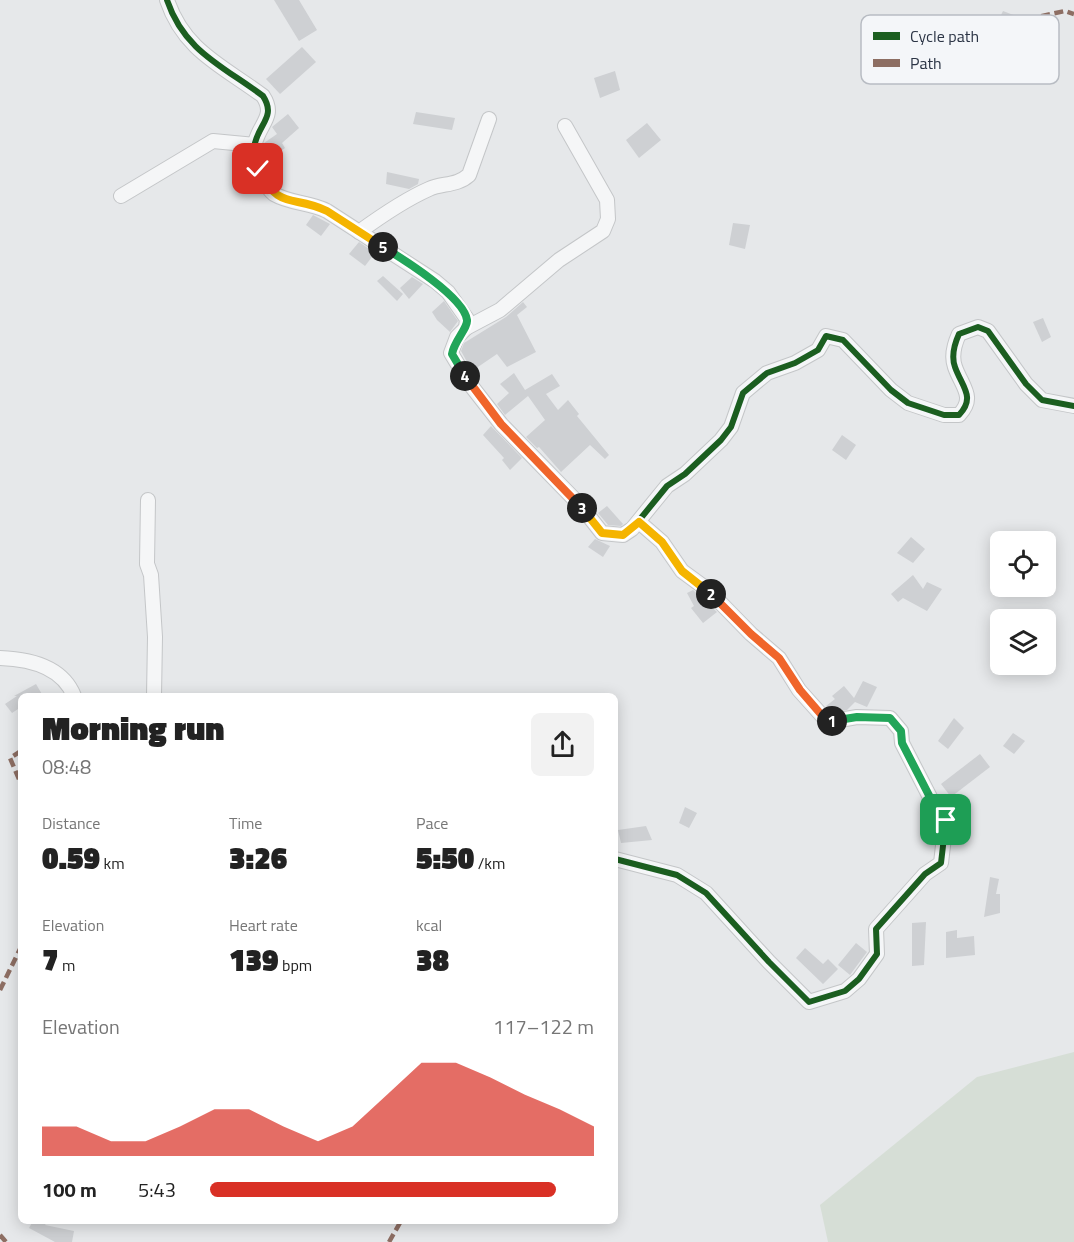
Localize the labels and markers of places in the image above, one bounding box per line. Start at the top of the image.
pin [232,143,283,194]
pin: 5 [368,232,398,262]
pin: 4 [450,361,480,391]
pin: 3 [567,493,597,523]
pin: 2 [696,579,726,609]
pin: 1 [817,706,847,736]
pin [920,794,971,845]

